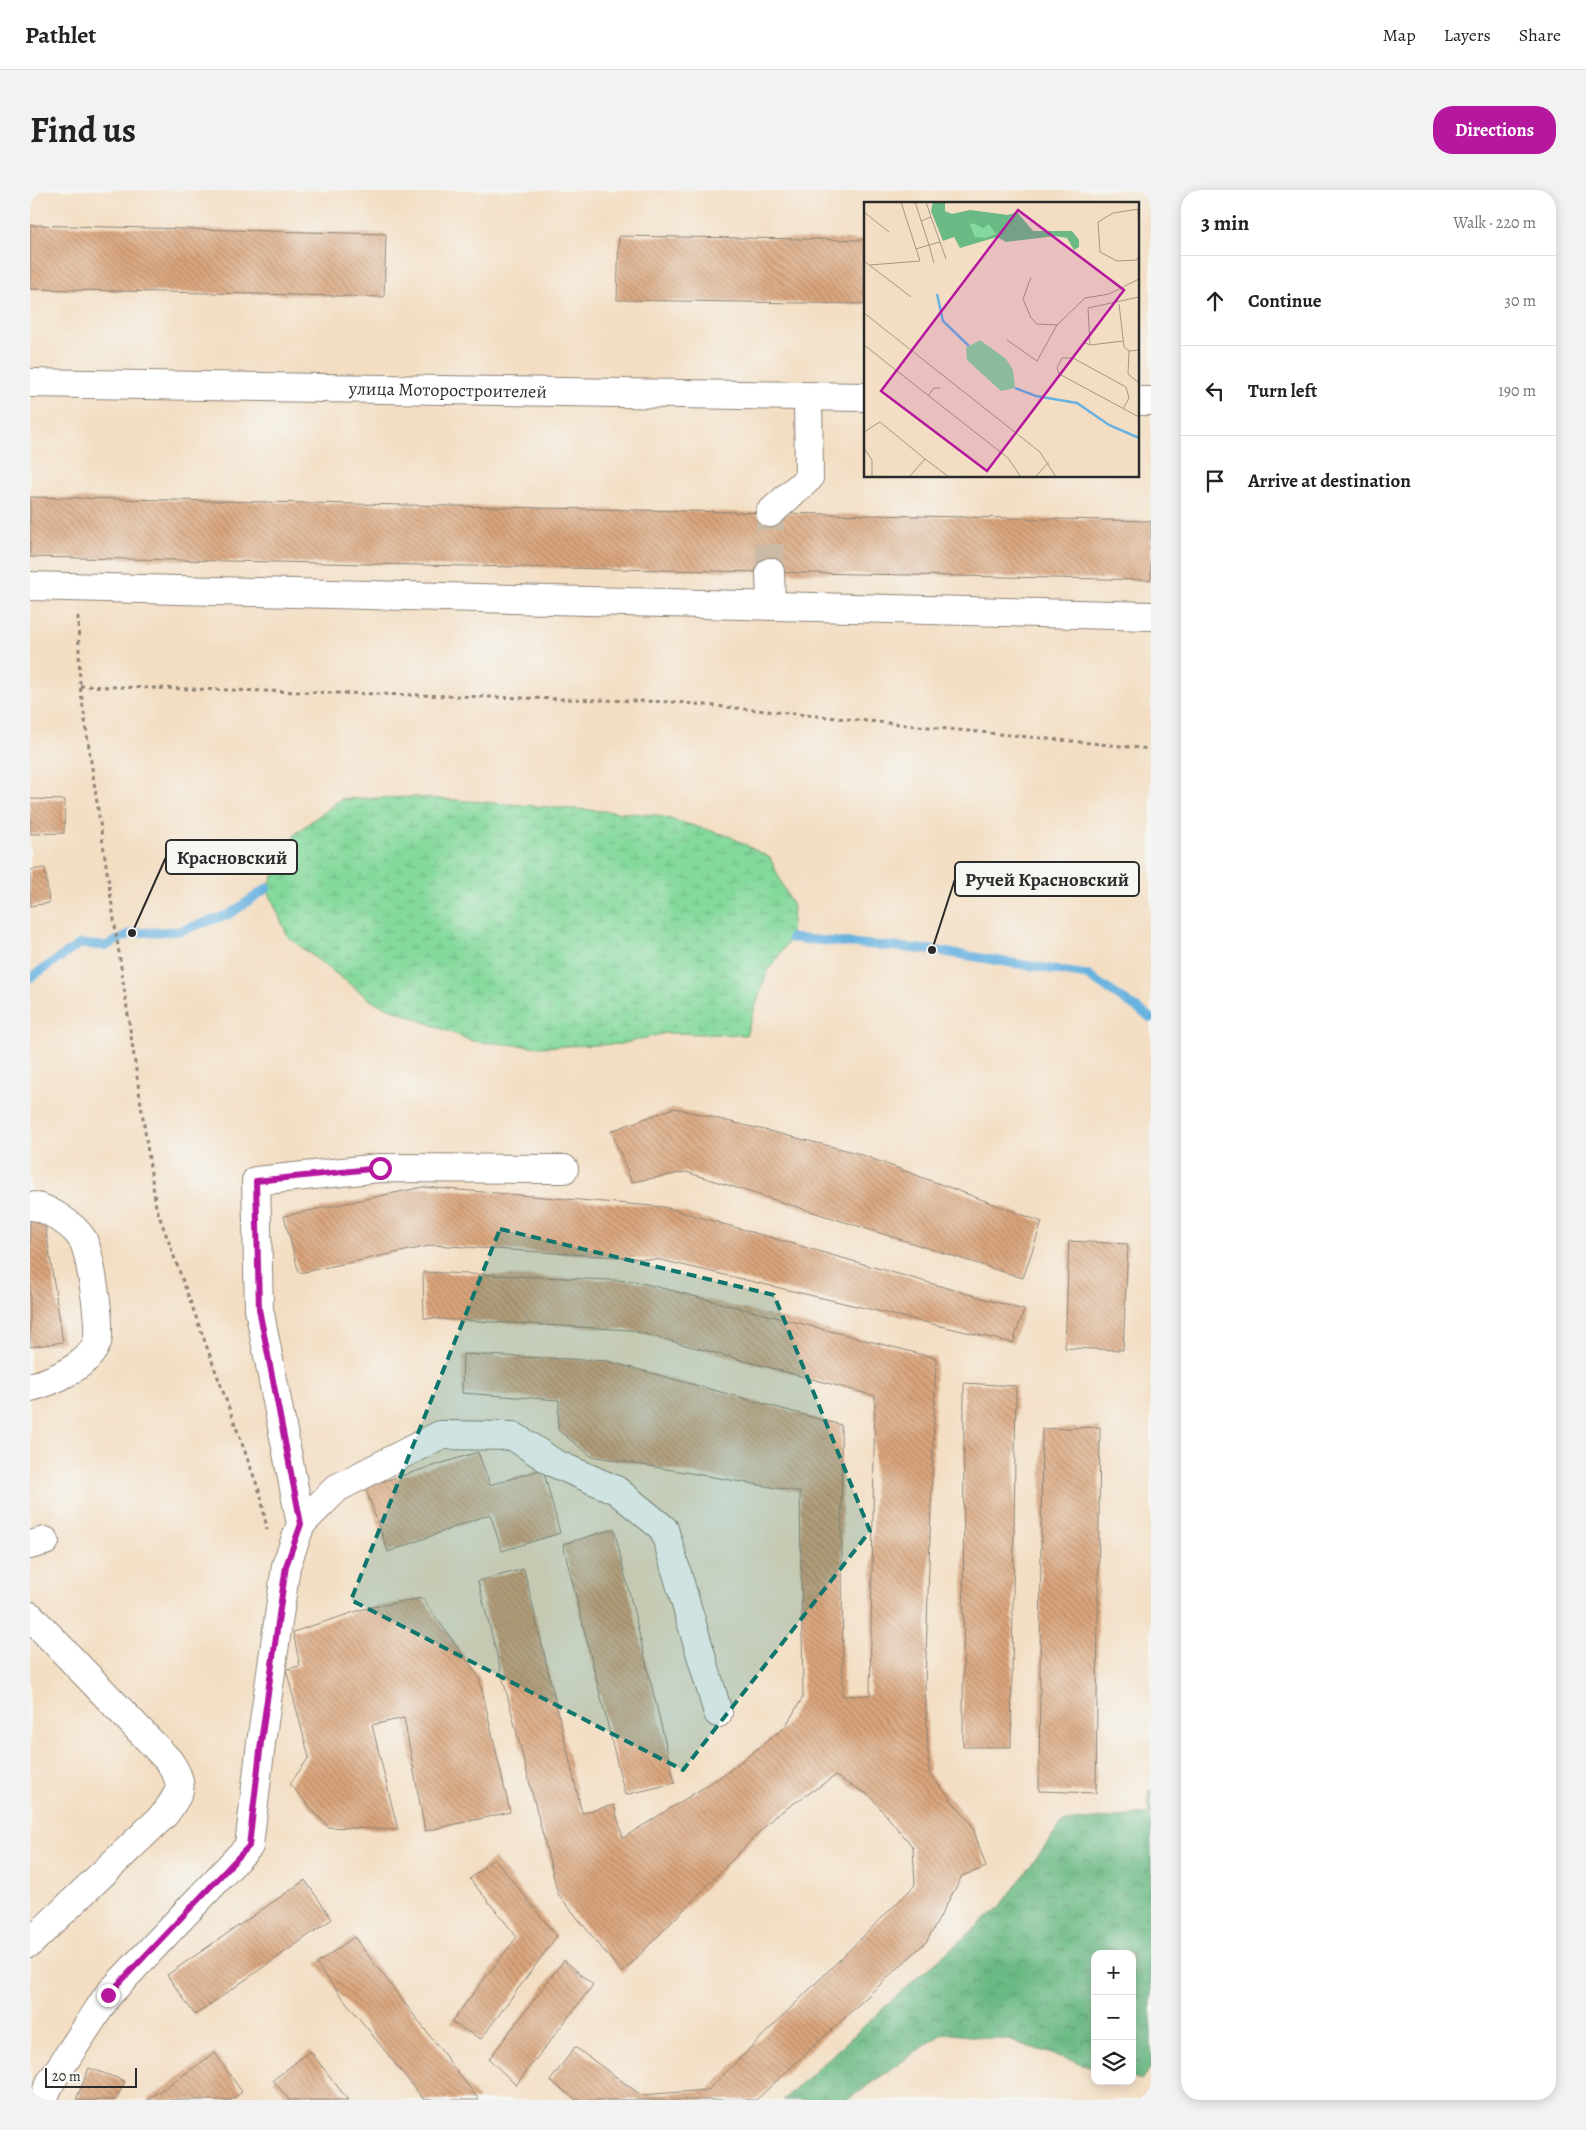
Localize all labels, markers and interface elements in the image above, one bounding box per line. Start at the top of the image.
text: Pathlet [25,19,96,51]
text: Map [1383,23,1416,47]
text: Layers [1444,23,1491,47]
text: Share [1519,23,1561,47]
text: Find us [30,106,136,154]
button: Directions [1433,106,1556,154]
inset map [864,202,1138,478]
text: 3 min [1201,209,1249,237]
text: Walk · 220 m [1453,212,1536,234]
icon: ahead [1201,287,1229,315]
text: Continue [1248,288,1322,314]
text: 30 m [1504,290,1536,312]
street label: улица Моторостроителей [348,376,547,404]
icon: left [1201,377,1229,405]
text: Turn left [1248,378,1317,404]
text: 190 m [1498,380,1536,402]
icon: arrive [1201,467,1229,495]
text: Arrive at destination [1248,468,1411,494]
callout: Красновский [166,840,297,874]
text: Красновский [177,845,287,871]
callout: Ручей Красновский [955,862,1139,896]
text: Ручей Красновский [965,867,1129,893]
route start [369,1157,392,1180]
map controls [1091,1950,1136,2085]
button: + [1091,1950,1136,1995]
route end [97,1984,120,2007]
button: − [1091,1995,1136,2040]
button: layers [1091,2040,1136,2085]
scale bar [45,2065,138,2088]
text: 20 m [52,2067,81,2086]

